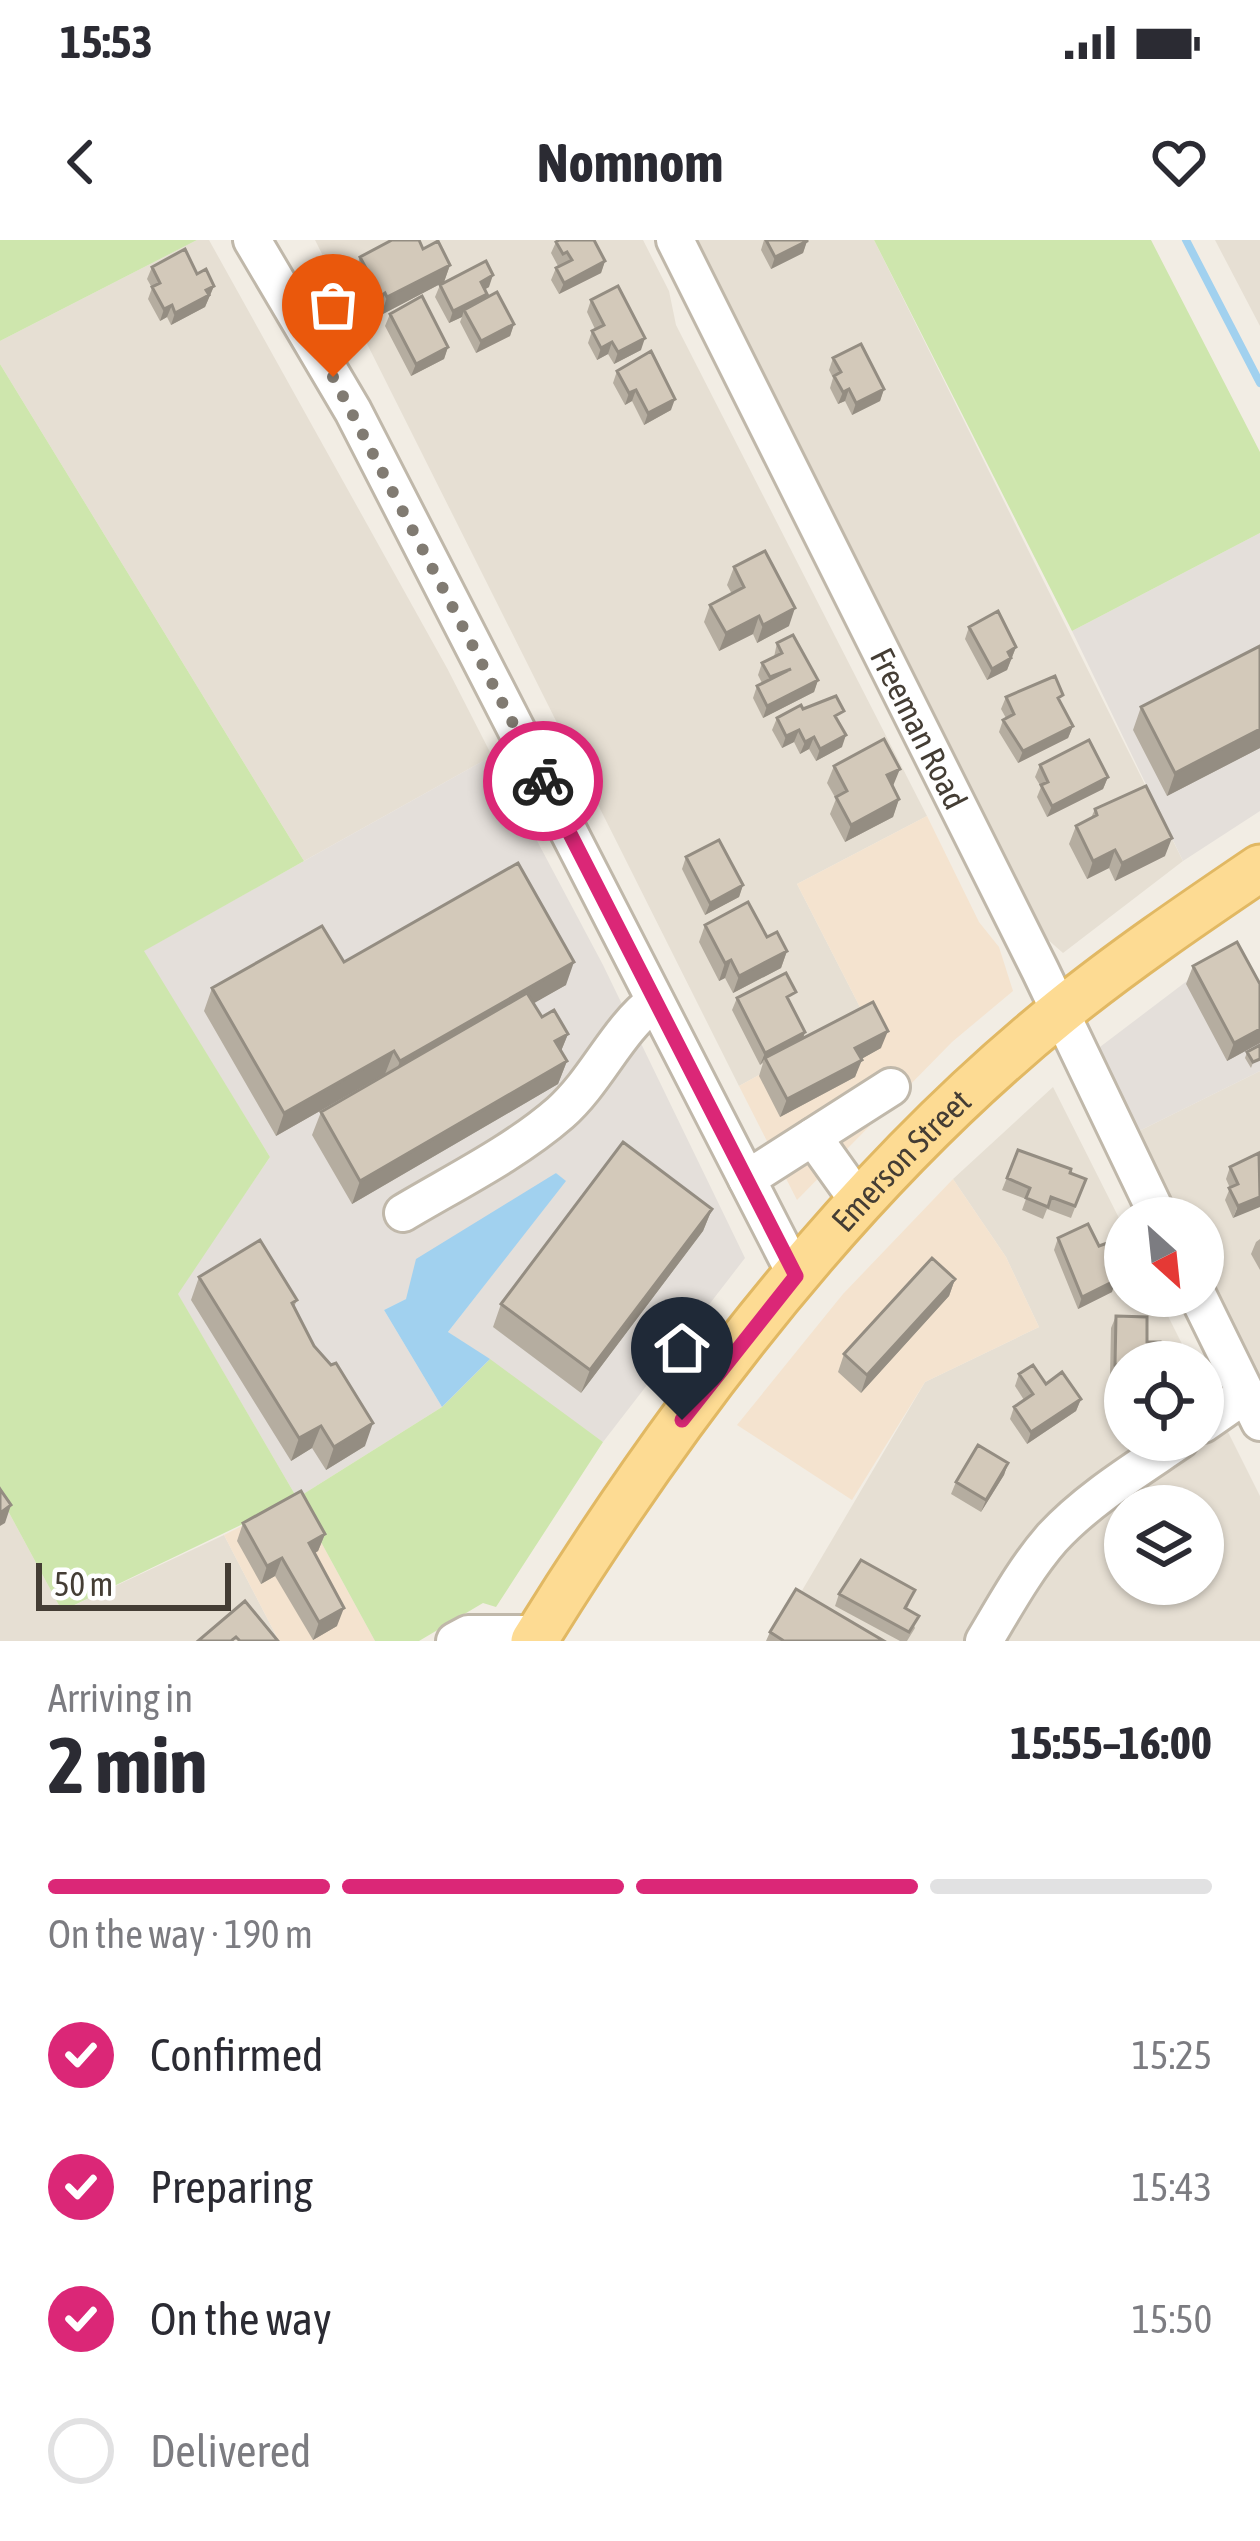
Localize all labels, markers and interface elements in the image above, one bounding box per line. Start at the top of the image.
text: 15:53 [60,16,153,68]
icon: back [48,129,114,195]
icon: heart [1146,129,1212,195]
text: Nomnom [537,132,723,193]
pin [282,254,384,377]
icon: bag [300,272,366,338]
street label: Freeman Road [863,642,975,815]
courier [483,721,603,841]
icon: bike [510,748,576,814]
street label: Emerson Street [824,1081,978,1239]
north arrow [1104,1197,1224,1317]
map controls [1104,1197,1224,1605]
pin [631,1297,733,1420]
icon: home [649,1315,715,1381]
button: locate [1104,1341,1224,1461]
button: layers [1104,1485,1224,1605]
scale bar [36,1557,231,1610]
text: 50 m [54,1565,113,1603]
text: Arriving in [48,1676,193,1720]
text: 15:55–16:00 [1010,1717,1212,1769]
text: 2 min [48,1720,207,1810]
text: On the way · 190 m [48,1912,313,1956]
icon: check [48,2022,114,2088]
text: Confirmed [150,2029,323,2081]
text: 15:25 [1132,2033,1212,2077]
icon: check [48,2154,114,2220]
text: Preparing [150,2161,313,2213]
text: 15:43 [1132,2165,1212,2209]
icon: check [48,2286,114,2352]
text: On the way [150,2293,332,2345]
text: 15:50 [1132,2297,1212,2341]
text: Delivered [150,2425,311,2477]

